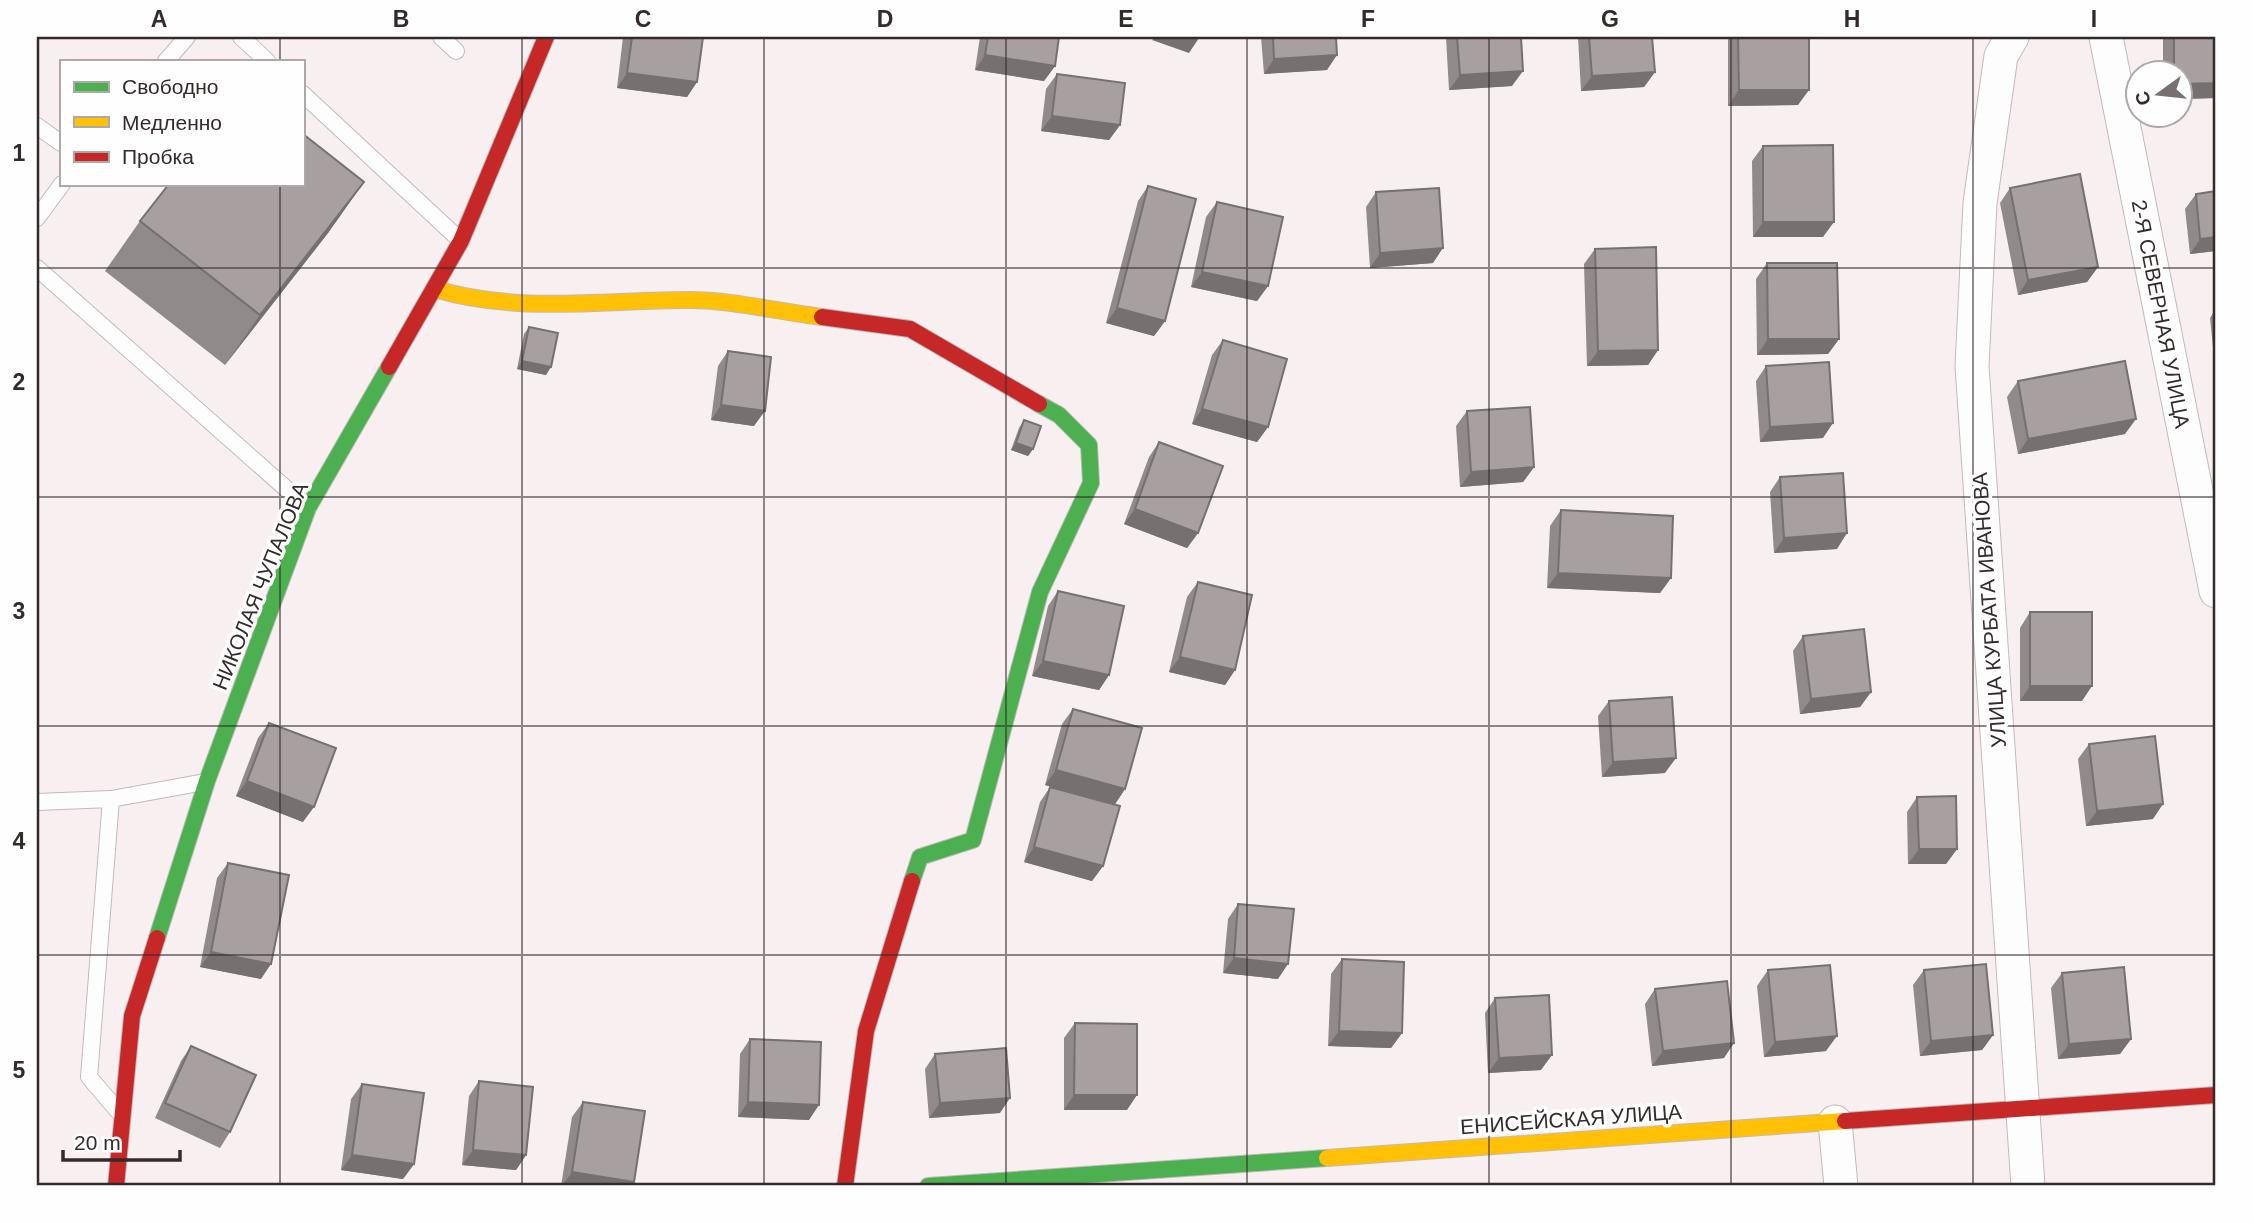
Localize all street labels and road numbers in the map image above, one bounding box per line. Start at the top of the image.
street label: 2-Я СЕВЕРНАЯ УЛИЦА [2128,198,2194,430]
street label: УЛИЦА КУРБАТА ИВАНОВА [1968,472,2010,748]
street label: НИКОЛАЯ ЧУПАЛОВА [208,479,312,693]
street label: ЕНИСЕЙСКАЯ УЛИЦА [1459,1100,1683,1138]

